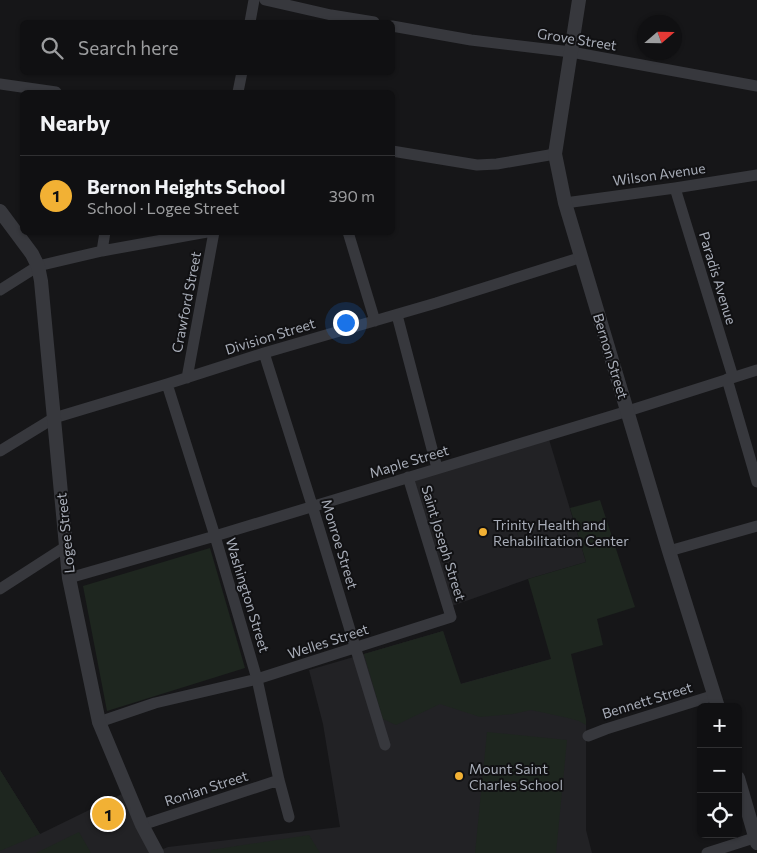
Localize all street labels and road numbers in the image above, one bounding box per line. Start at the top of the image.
street label: Grove Street [536,24,618,54]
street label: Wilson Avenue [611,159,707,189]
street label: Paradis Avenue [696,229,740,327]
street label: Crawford Street [168,250,204,354]
street label: Bernon Street [590,311,632,401]
street label: Division Street [223,314,317,358]
street label: Maple Street [367,441,451,481]
street label: Saint Joseph Street [418,483,470,603]
street label: Logee Street [52,492,78,574]
street label: Monroe Street [318,497,362,591]
street label: Washington Street [223,536,274,655]
street label: Welles Street [286,620,371,662]
street label: Bennett Street [600,678,694,722]
street label: Ronian Street [162,766,250,809]

